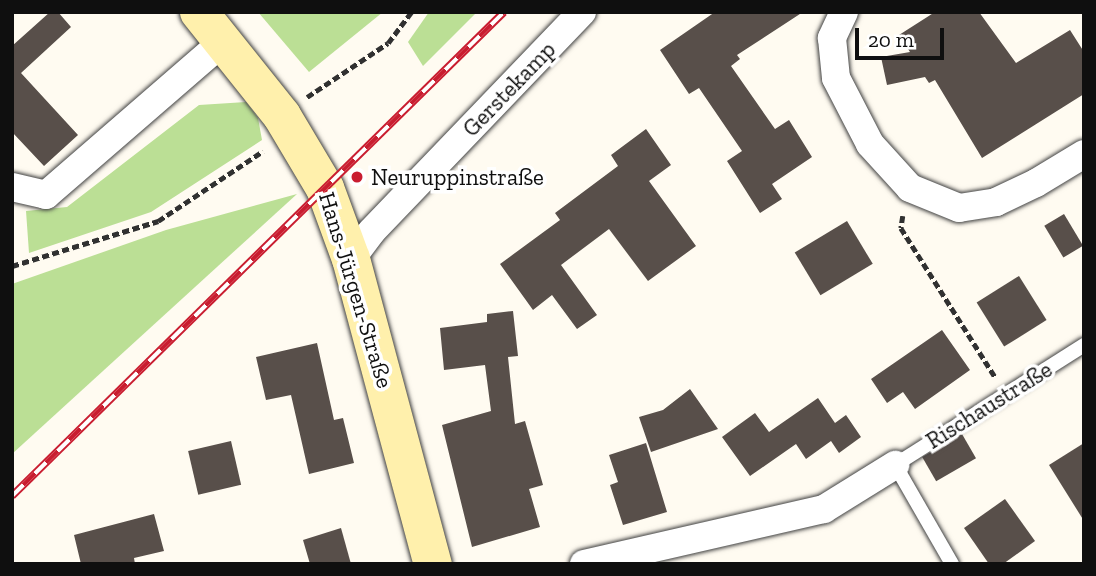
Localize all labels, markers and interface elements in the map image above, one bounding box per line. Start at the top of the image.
scale bar [858,14,947,58]
text: 20 m [868,27,914,52]
street label: Gerstekamp [457,36,561,142]
place label: Neuruppinstraße [371,163,544,191]
marker: Neuruppinstraße [349,169,365,185]
street label: Hans-Jürgen-Straße [313,189,399,391]
street label: Rischaustraße [921,355,1057,455]

